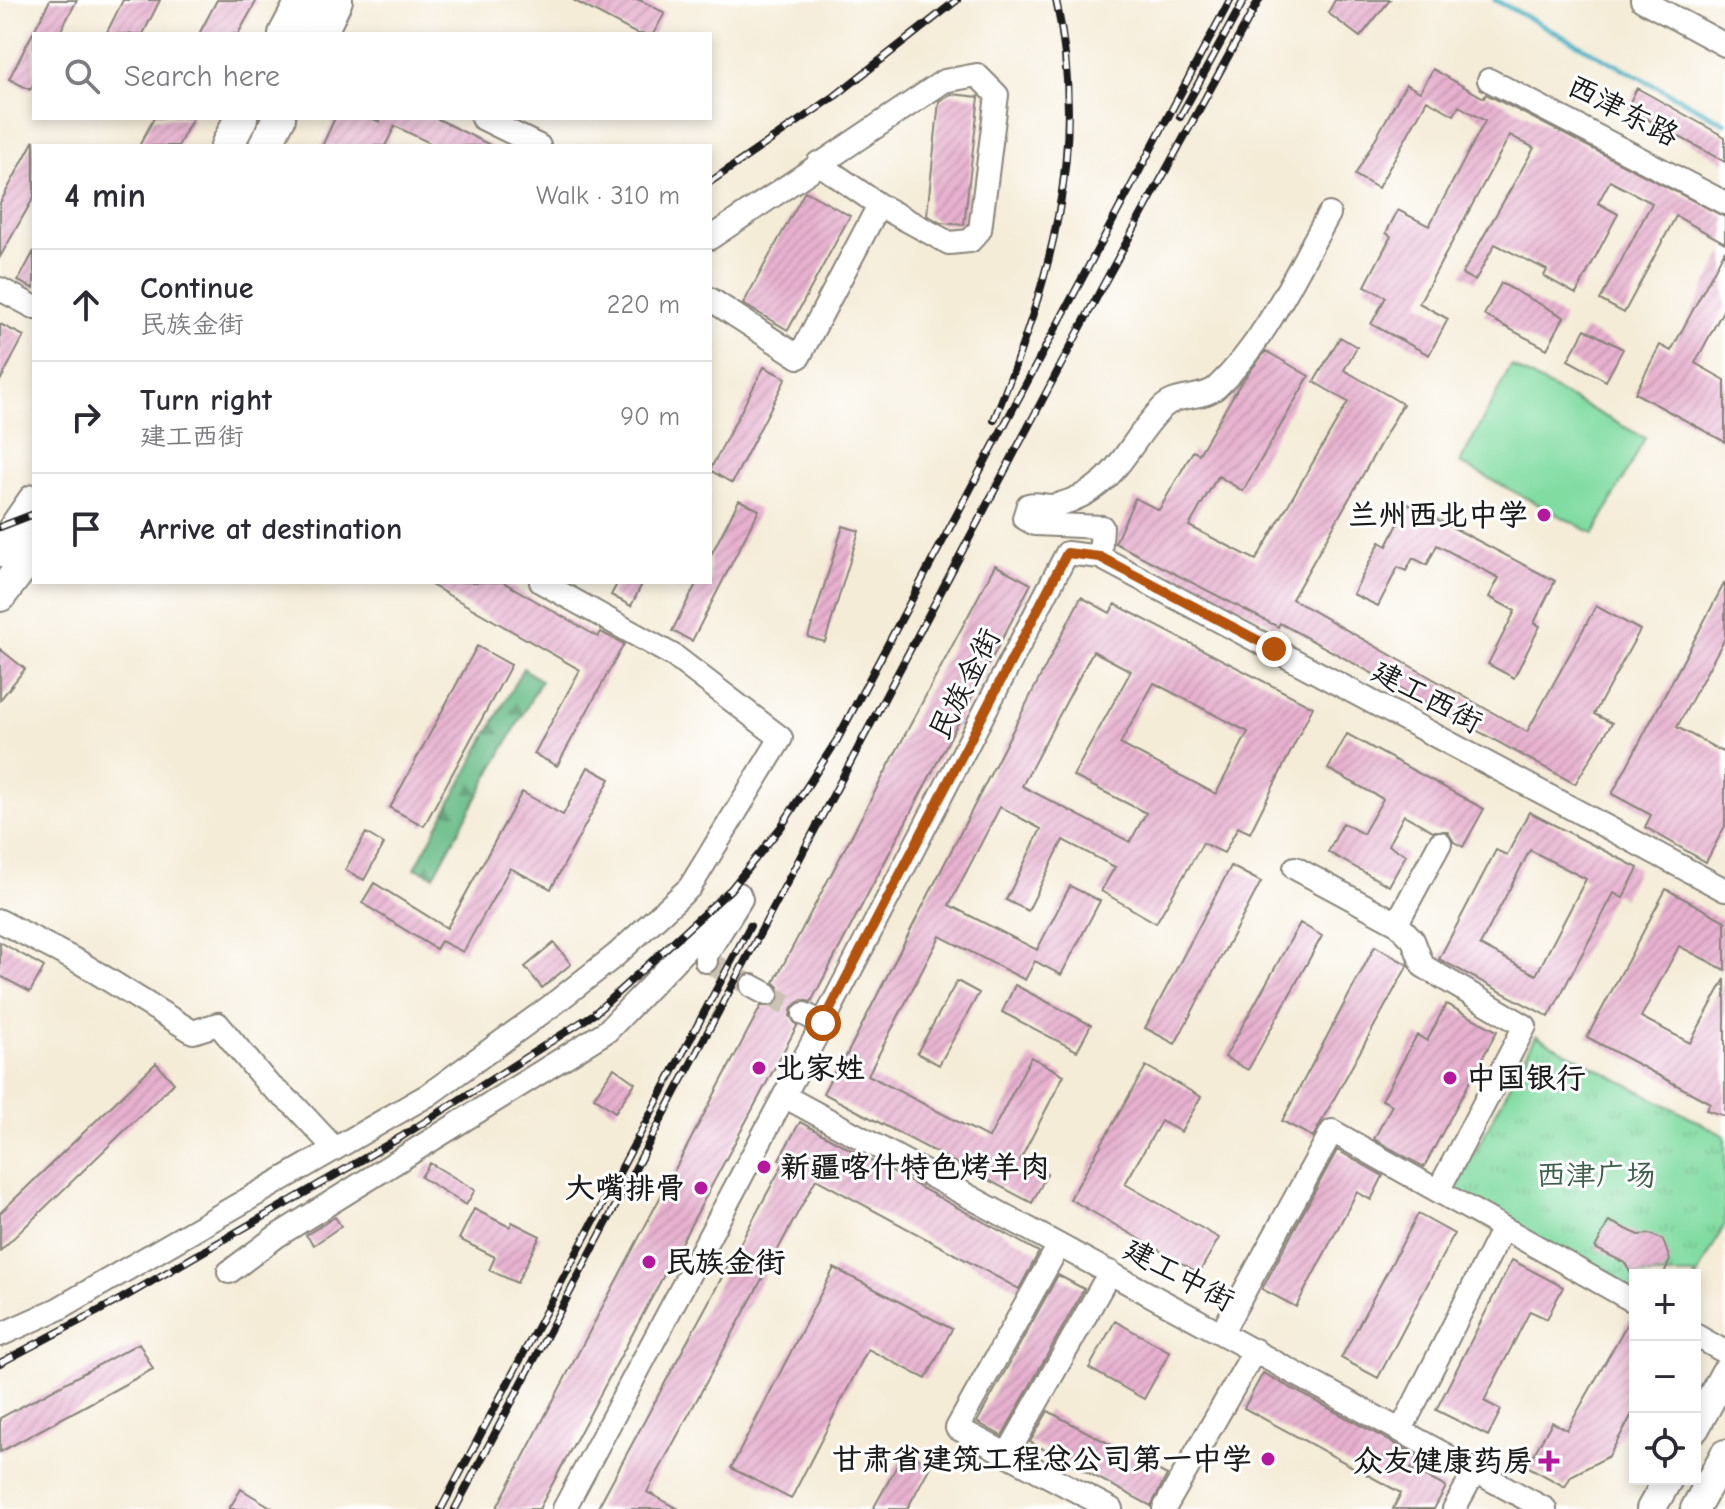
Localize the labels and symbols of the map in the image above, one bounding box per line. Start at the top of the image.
street label: 西津东路 [1562,68,1684,154]
place label: 兰州西北中学 [1348,498,1528,533]
marker: 兰州西北中学 [1535,506,1553,524]
street label: 民族金街 [922,623,1008,745]
route end [1256,631,1292,667]
street label: 建工西街 [1366,653,1488,741]
route start [805,1005,841,1041]
place label: 北家姓 [775,1051,865,1086]
marker: 北家姓 [750,1059,768,1077]
place label: 中国银行 [1466,1061,1586,1096]
marker: 中国银行 [1441,1069,1459,1087]
place label: 新疆喀什特色烤羊肉 [780,1150,1050,1185]
marker: 新疆喀什特色烤羊肉 [755,1158,773,1176]
park label: 西津广场 [1536,1158,1656,1193]
place label: 大嘴排骨 [565,1171,685,1206]
marker: 大嘴排骨 [692,1179,710,1197]
street label: 建工中街 [1118,1231,1240,1319]
place label: 民族金街 [665,1245,785,1280]
marker: 民族金街 [640,1253,658,1271]
place label: 甘肃省建筑工程总公司第一中学 [832,1442,1252,1477]
place label: 众友健康药房 [1353,1444,1533,1479]
marker: 甘肃省建筑工程总公司第一中学 [1259,1450,1277,1468]
marker: 众友健康药房 [1540,1452,1558,1470]

